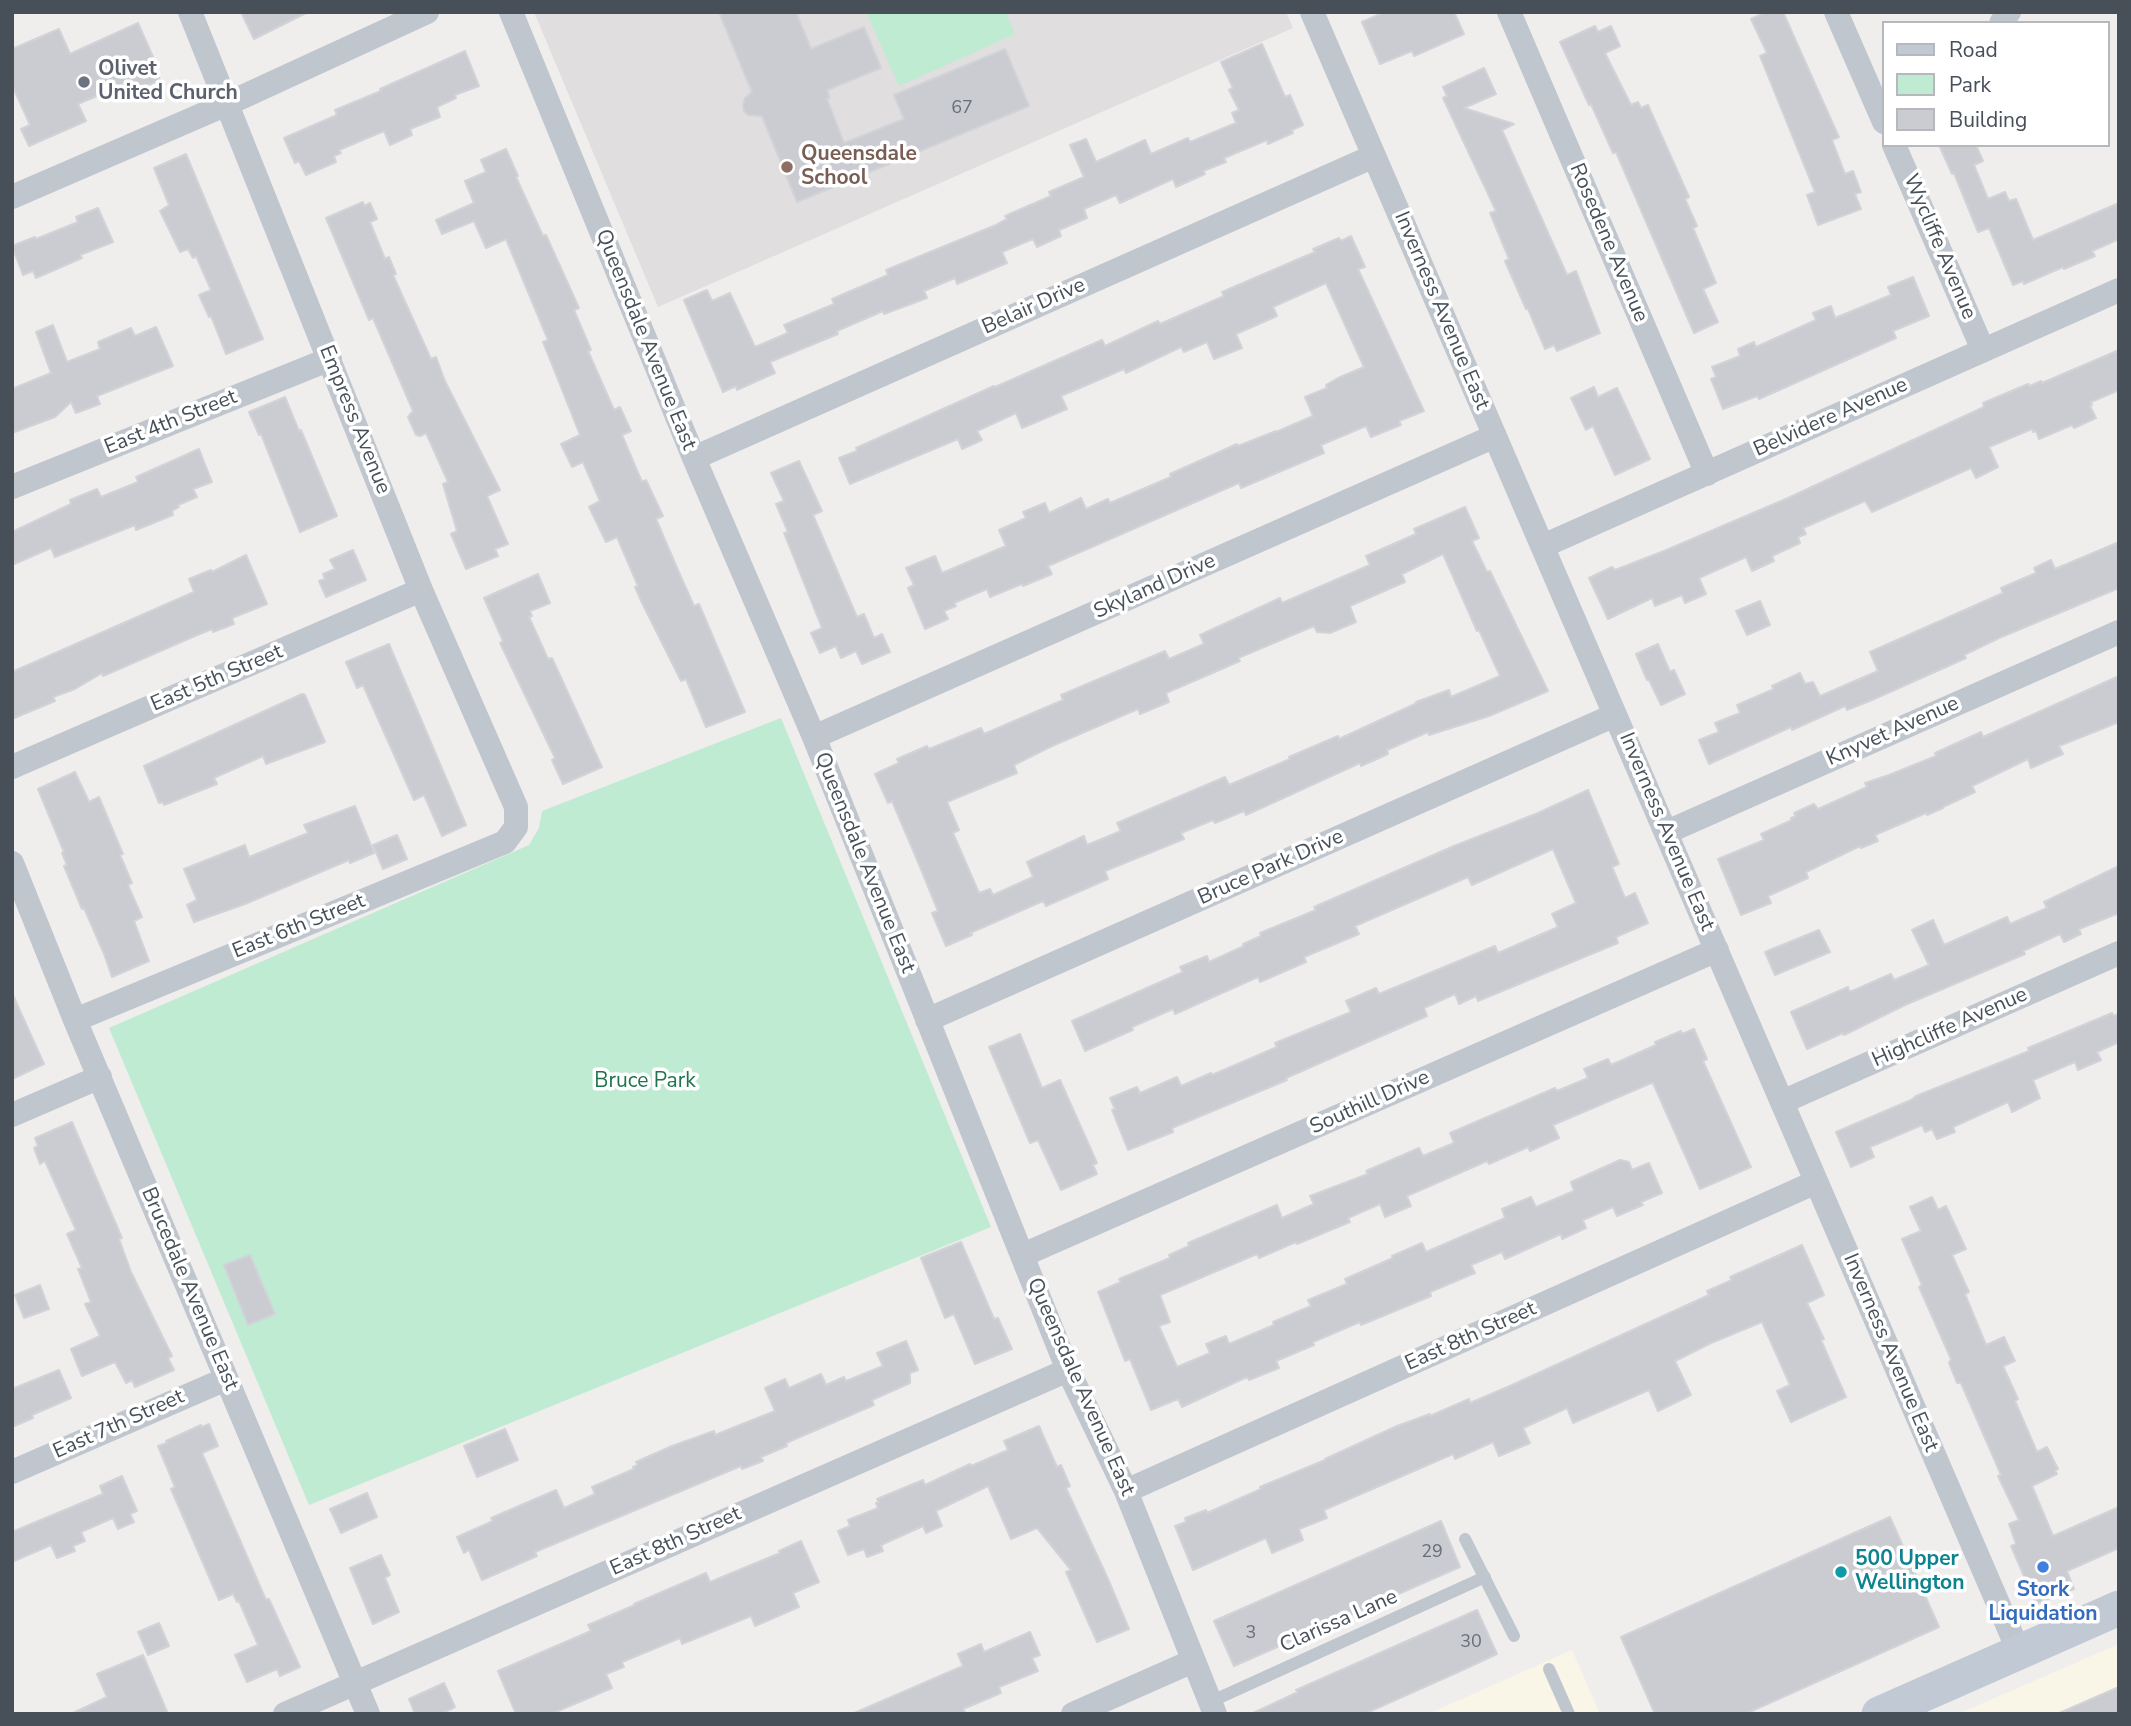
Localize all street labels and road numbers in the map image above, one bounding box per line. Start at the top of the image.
street label: Rosedene Avenue [1563,160,1653,326]
street label: Wycliffe Avenue [1897,171,1981,323]
street label: Inverness Avenue East [1388,208,1494,414]
street label: Queensdale Avenue East [589,226,701,454]
street label: Belair Drive [978,273,1090,341]
street label: Empress Avenue [313,342,395,498]
street label: Belvidere Avenue [1750,373,1912,463]
street label: East 4th Street [101,385,241,461]
street label: Skyland Drive [1090,549,1220,625]
street label: East 5th Street [147,640,287,718]
street label: Knyvet Avenue [1823,692,1963,772]
street label: Inverness Avenue East [1613,729,1719,935]
street label: Queensdale Avenue East [808,749,920,977]
street label: Bruce Park Drive [1194,825,1348,911]
street label: East 6th Street [229,889,369,965]
street label: Highcliffe Avenue [1868,982,2032,1074]
street label: Southill Drive [1306,1065,1434,1141]
street label: Brucedale Avenue East [135,1184,243,1394]
street label: Inverness Avenue East [1837,1250,1943,1456]
street label: Queensdale Avenue East [1021,1274,1139,1500]
street label: East 8th Street [1402,1297,1540,1377]
street label: East 7th Street [50,1385,188,1465]
street label: East 8th Street [607,1502,745,1582]
street label: Clarissa Lane [1276,1585,1402,1659]

